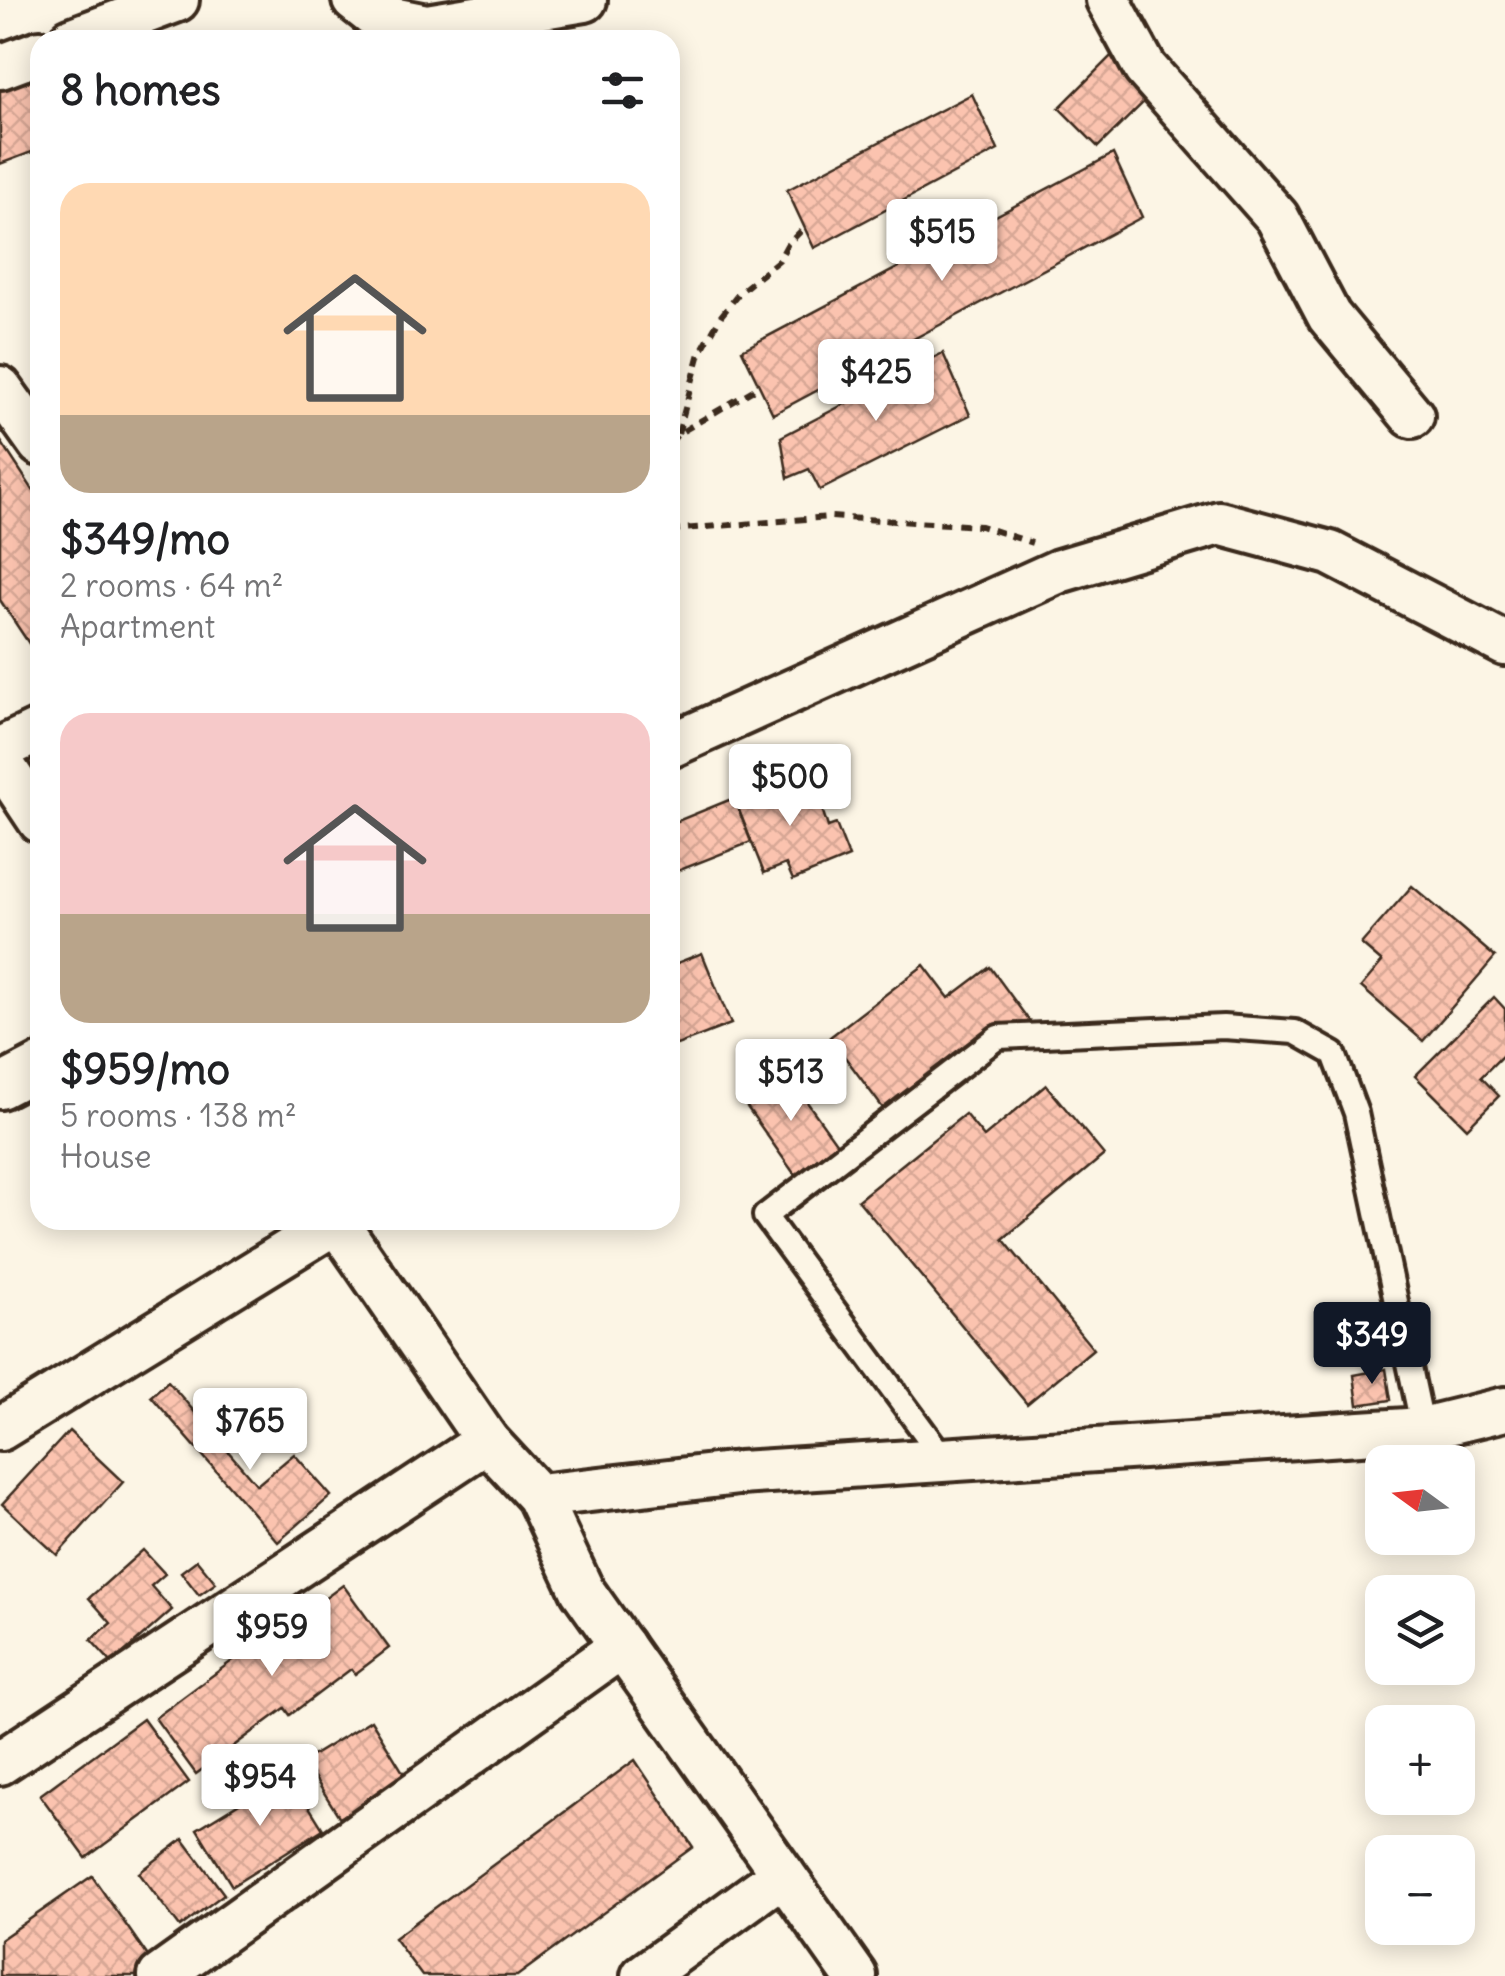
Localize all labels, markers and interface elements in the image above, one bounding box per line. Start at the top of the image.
icon: filters [595,63,650,118]
text: 8 homes [60,64,221,116]
pin: $515 [883,199,1001,284]
text: $515 [908,211,976,252]
icon: home [265,248,445,428]
pin: $425 [817,339,935,424]
text: $425 [840,351,912,392]
text: $349/mo [60,513,230,565]
text: 2 rooms · 64 m² [60,565,283,606]
text: Apartment [60,606,215,647]
pin: $500 [731,744,849,829]
text: $500 [751,756,829,797]
icon: home [265,778,445,958]
pin: $513 [732,1039,850,1124]
text: $959/mo [60,1043,230,1095]
text: $513 [757,1051,825,1092]
text: 5 rooms · 138 m² [60,1095,297,1136]
text: House [60,1136,151,1177]
pin: $349 [1313,1302,1431,1387]
text: $349 [1336,1314,1408,1355]
pin: $765 [191,1388,309,1473]
text: $765 [215,1400,285,1441]
north arrow [1365,1445,1475,1555]
map controls [1365,1445,1475,1945]
button: layers [1365,1575,1475,1685]
pin: $959 [213,1594,331,1679]
text: $959 [236,1606,308,1647]
button: + [1365,1705,1475,1815]
pin: $954 [201,1744,319,1829]
text: $954 [223,1756,297,1797]
button: − [1365,1835,1475,1945]

